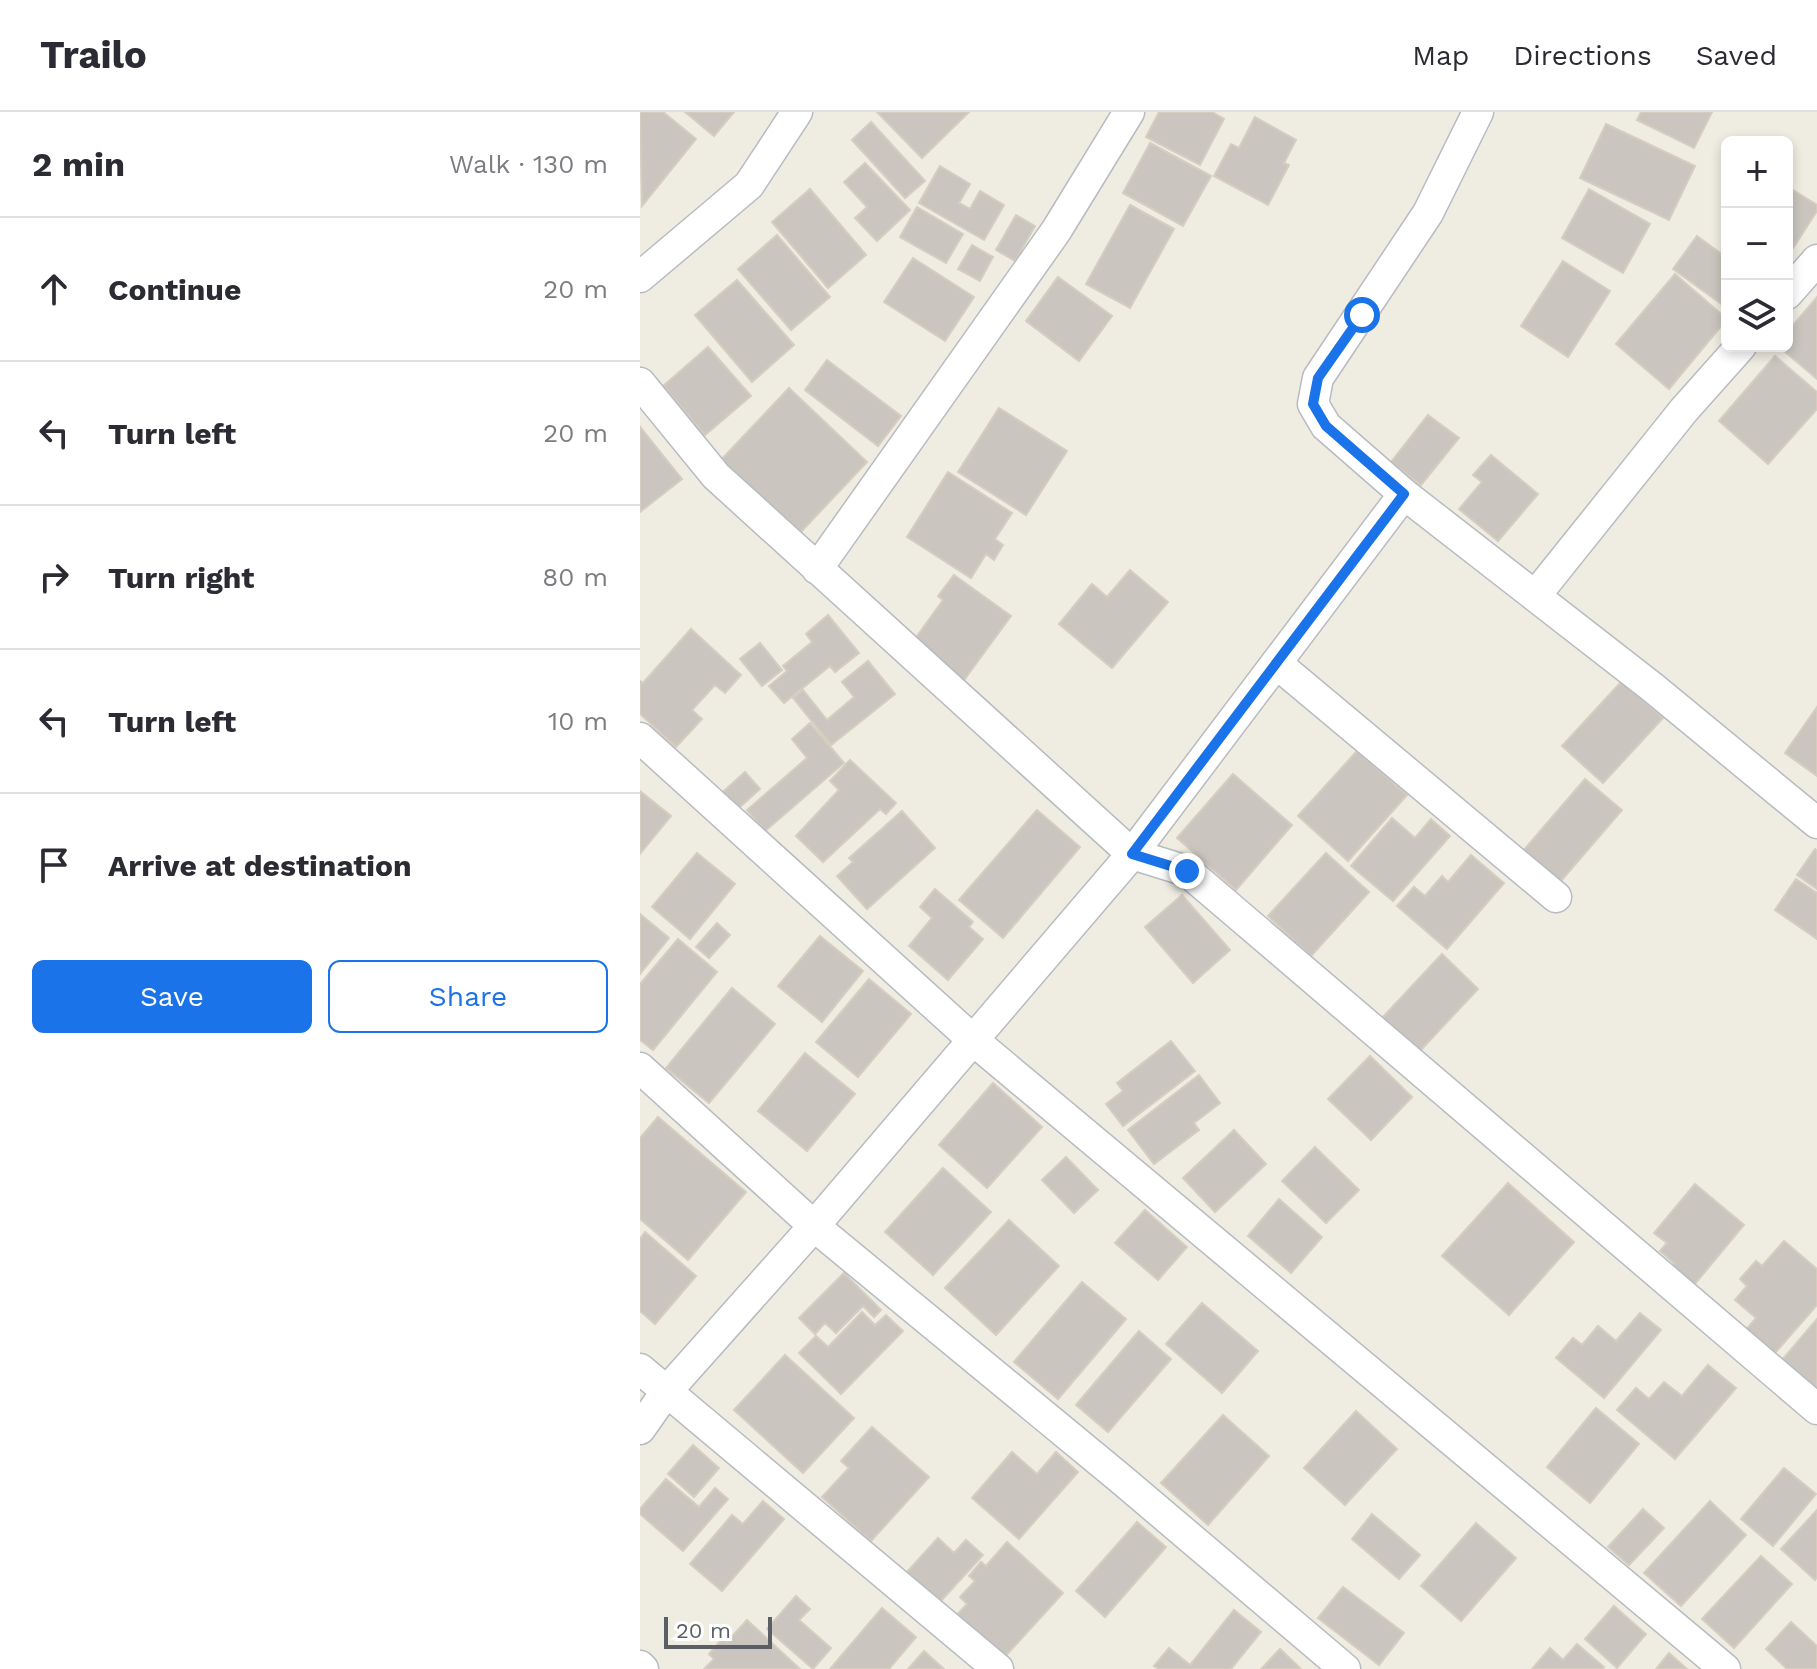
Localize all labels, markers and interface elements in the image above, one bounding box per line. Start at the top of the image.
text: Trailo [40,33,147,77]
text: Map [1412,39,1469,72]
text: Directions [1513,39,1652,72]
text: Saved [1696,39,1777,72]
map controls [1721,136,1793,352]
button: + [1721,136,1793,208]
text: 2 min [32,144,125,184]
text: Walk · 130 m [449,149,608,179]
button: − [1721,208,1793,280]
icon: ahead [32,267,76,311]
text: Continue [108,272,241,307]
text: 20 m [543,274,608,304]
button: layers [1721,280,1793,352]
route start [1344,297,1380,333]
icon: left [32,411,76,455]
text: Turn left [108,416,236,451]
text: 20 m [543,418,608,448]
icon: right [32,555,76,599]
text: Turn right [108,560,254,595]
text: 80 m [542,562,608,592]
icon: left [32,699,76,743]
text: Turn left [108,704,236,739]
text: 10 m [548,706,608,736]
icon: arrive [32,843,76,887]
text: Arrive at destination [108,848,412,883]
route end [1169,853,1205,889]
button: Save [32,960,312,1033]
button: Share [328,960,608,1033]
scale bar [664,1613,772,1649]
text: 20 m [676,1618,731,1643]

